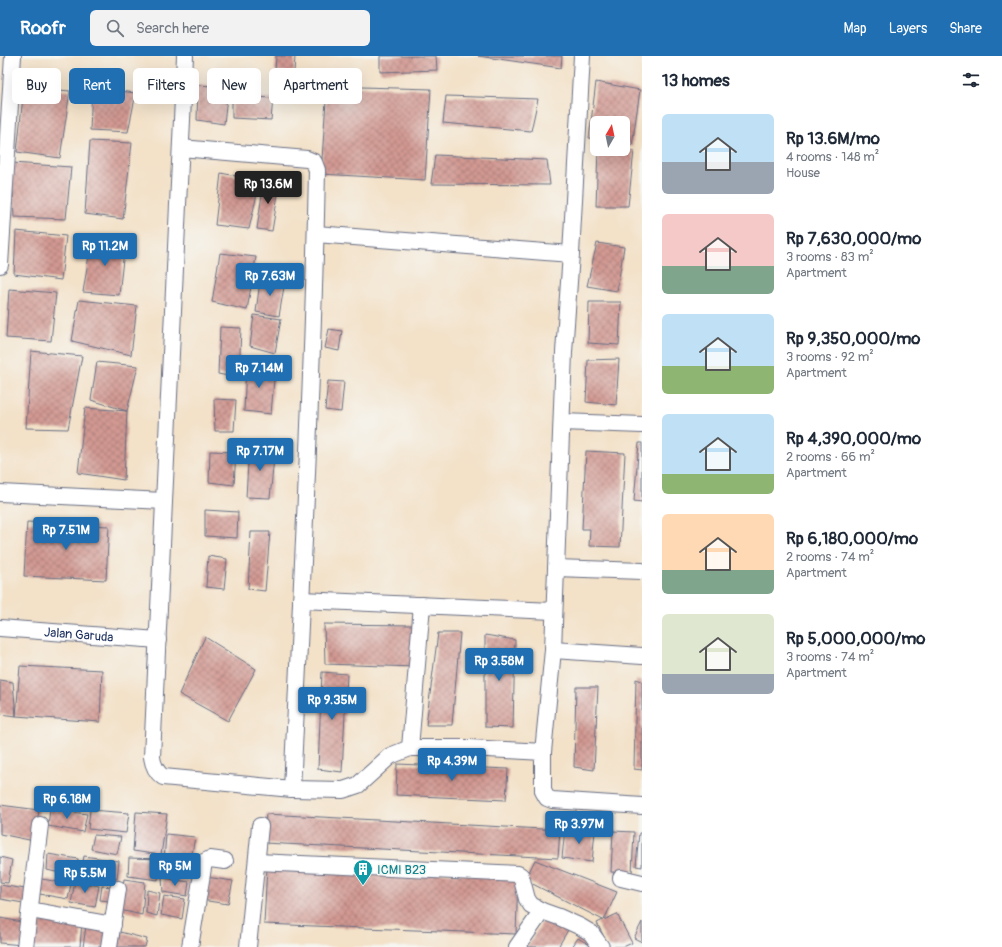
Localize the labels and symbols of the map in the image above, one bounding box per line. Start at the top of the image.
north arrow [590,116,630,156]
pin: Rp 13.6M [227,171,309,205]
pin: Rp 11.2M [64,233,146,267]
pin: Rp 7.63M [229,263,311,297]
pin: Rp 7.14M [218,355,300,389]
pin: Rp 7.17M [219,438,301,472]
pin: Rp 7.51M [25,517,107,551]
street label: Jalan Garuda [43,624,114,646]
pin: Rp 3.58M [458,648,540,682]
pin: Rp 9.35M [291,687,373,721]
pin: Rp 4.39M [411,748,493,782]
pin: Rp 6.18M [26,786,108,820]
pin: Rp 3.97M [538,811,620,845]
pin: Rp 5M [147,853,203,887]
building icon: ICMI B23 [352,858,374,886]
pin: Rp 5.5M [48,860,122,894]
place label: ICMI B23 [377,862,426,878]

